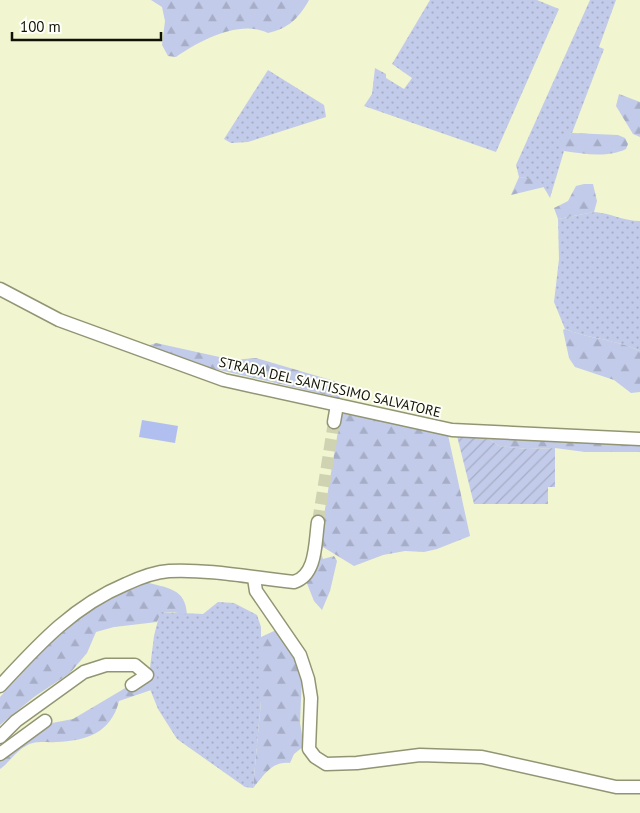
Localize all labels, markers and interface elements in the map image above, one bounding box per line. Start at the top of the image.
scale bar [12,10,161,42]
text: 100 m [20,17,61,36]
street label: STRADA DEL SANTISSIMO SALVATORE [217,353,443,421]

